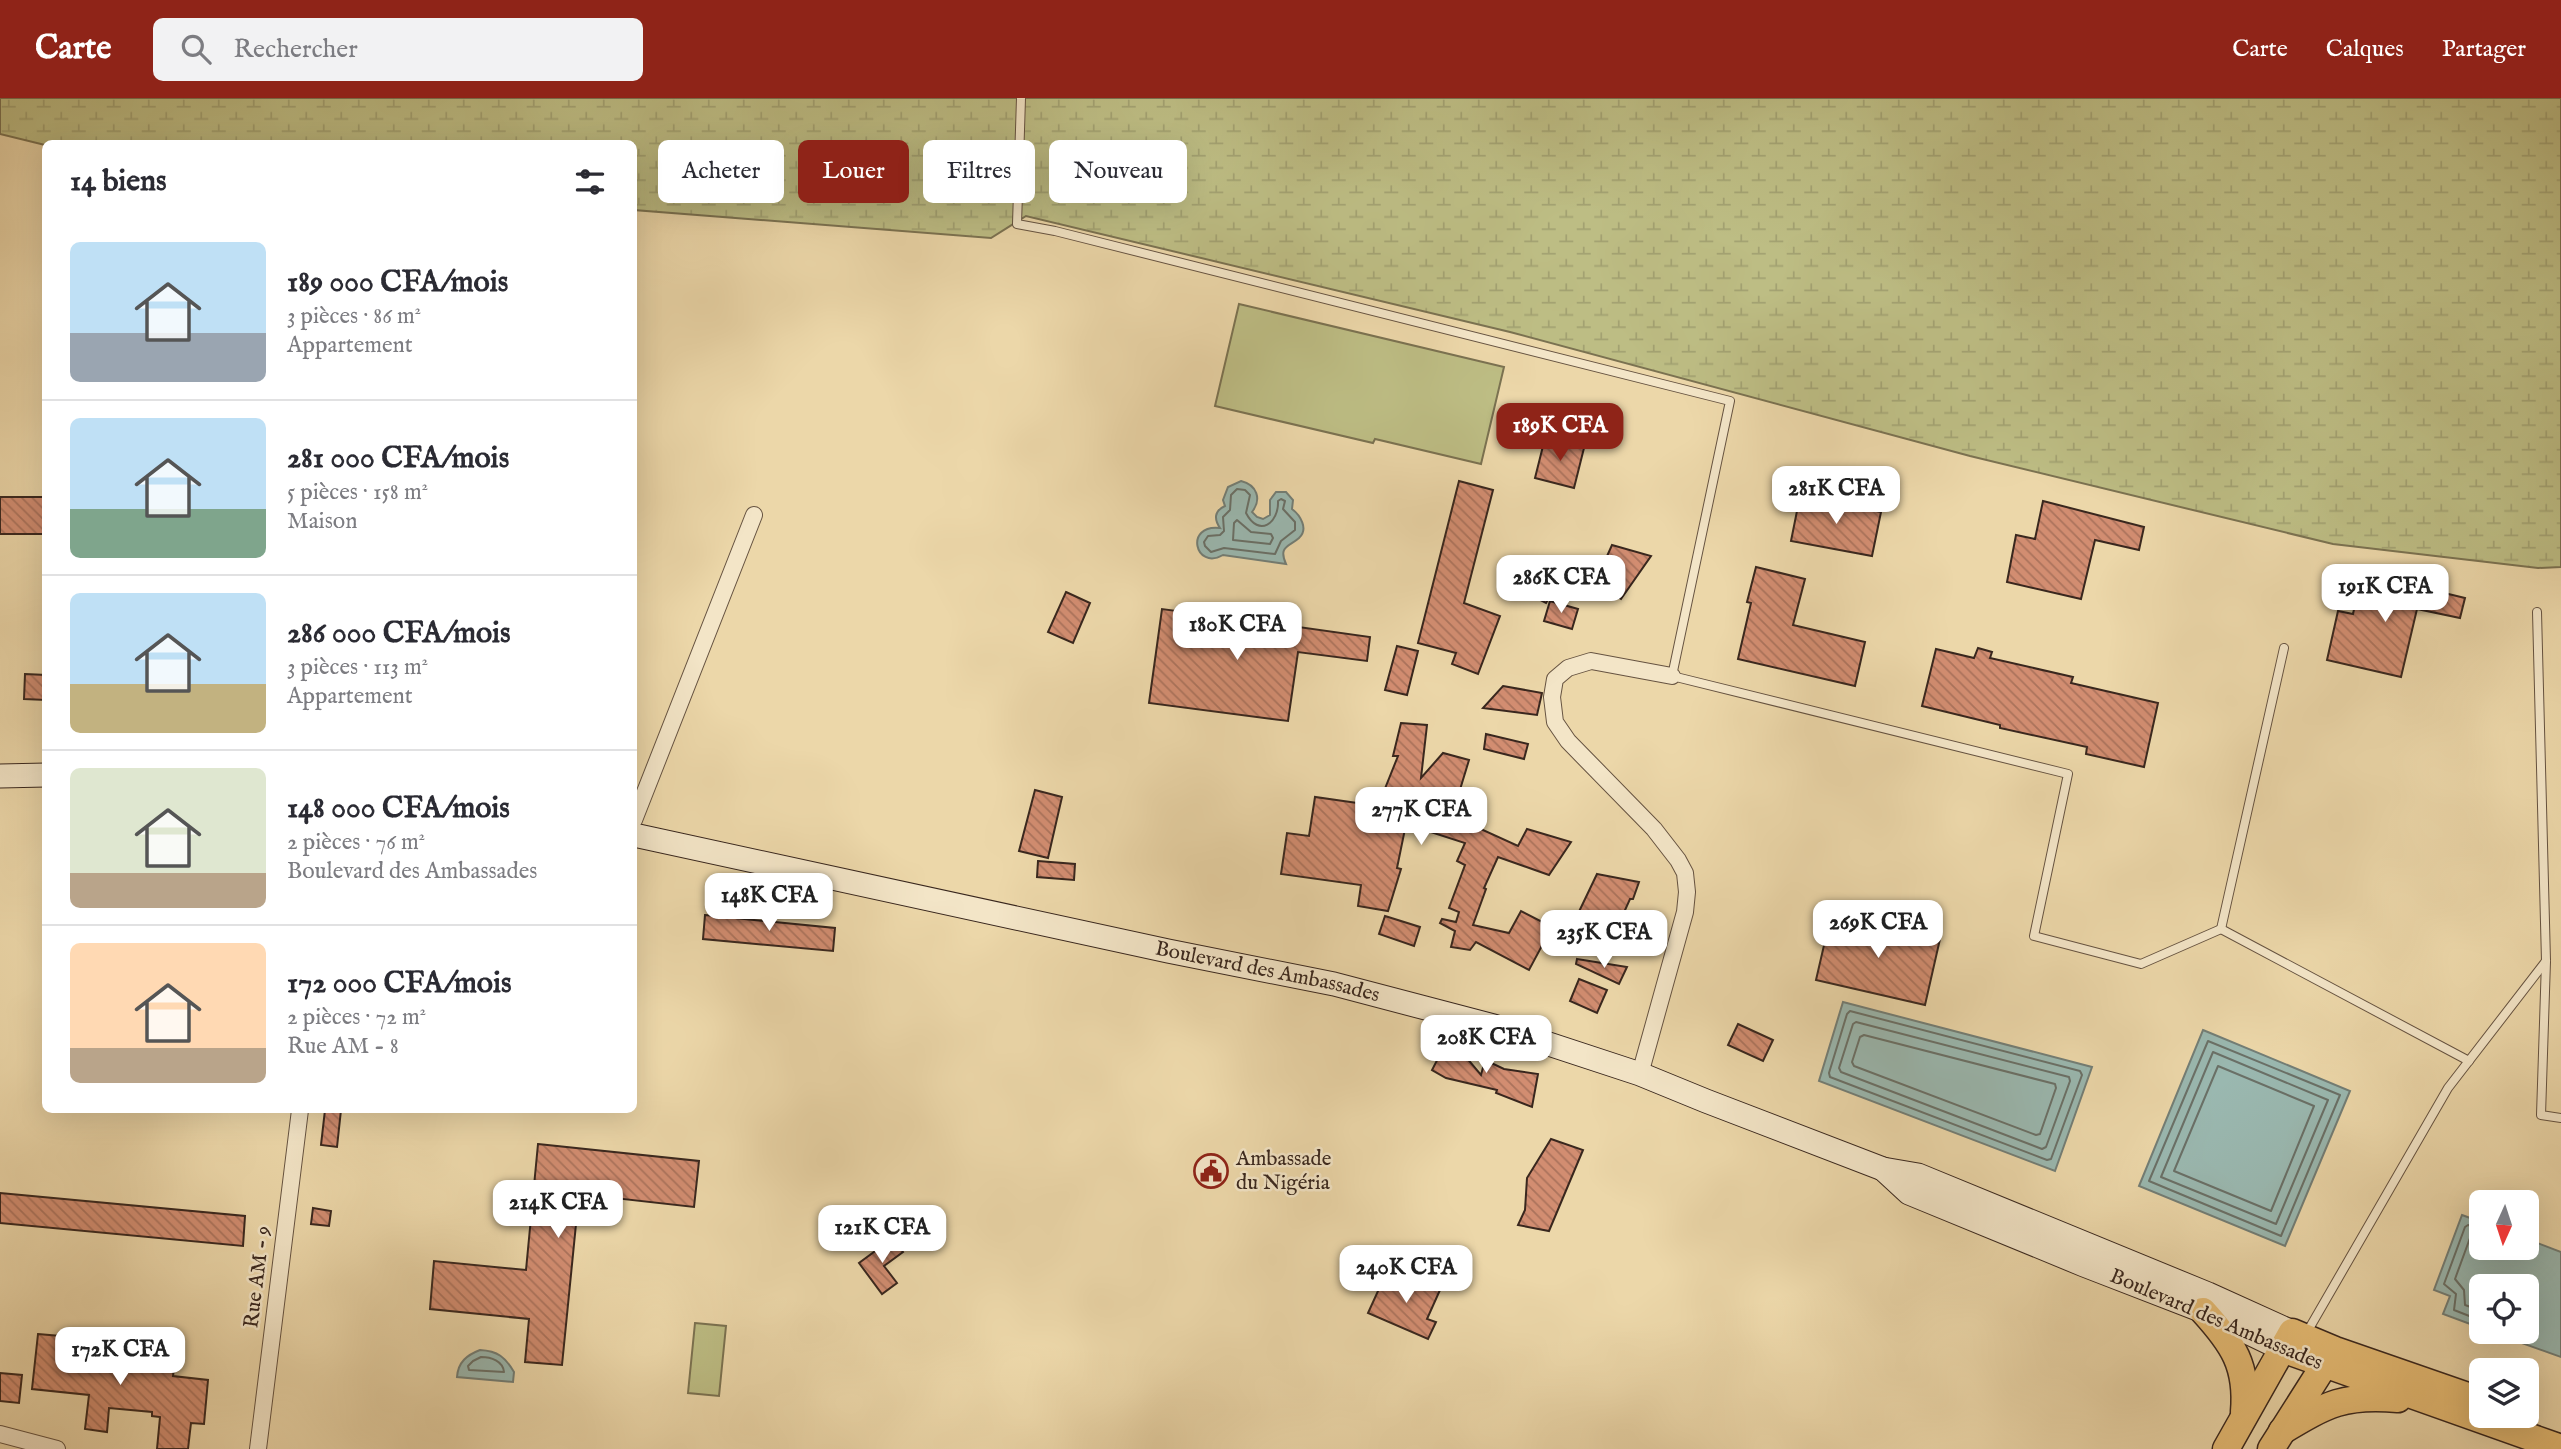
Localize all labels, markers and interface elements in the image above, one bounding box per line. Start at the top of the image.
search box [153,18,643,81]
text: Carte [35,28,111,70]
icon: search [177,30,215,68]
text: Rechercher [233,33,358,66]
text: Carte [2232,34,2288,65]
text: Calques [2326,34,2404,65]
text: Partager [2442,34,2526,65]
chip: Acheter [658,140,784,203]
chip: Louer [798,140,909,203]
chip: Filtres [923,140,1035,203]
chip: Nouveau [1049,140,1187,203]
text: 14 biens [70,163,167,201]
icon: filters [571,163,609,201]
text: 189 000 CFA/mois [287,264,508,302]
icon: home [126,270,210,354]
text: 3 pièces · 86 m² [287,302,421,331]
text: Appartement [287,331,413,360]
pin: 189K CFA [1488,404,1632,463]
text: 189K CFA [1512,411,1608,440]
text: 281 000 CFA/mois [287,440,509,478]
icon: home [126,446,210,530]
pin: 281K CFA [1764,466,1908,526]
text: 281K CFA [1788,474,1884,503]
text: 5 pièces · 158 m² [287,478,428,507]
text: Maison [287,507,357,536]
pin: 286K CFA [1489,556,1633,615]
text: 286K CFA [1512,563,1610,592]
pin: 191K CFA [2313,564,2457,624]
text: 191K CFA [2338,572,2432,601]
pin: 180K CFA [1165,602,1309,662]
text: 180K CFA [1189,610,1285,639]
text: 286 000 CFA/mois [287,615,511,653]
icon: home [126,621,210,705]
text: 3 pièces · 113 m² [287,653,428,682]
text: Appartement [287,682,413,711]
pin: 277K CFA [1349,788,1493,847]
text: 148 000 CFA/mois [287,790,510,828]
text: 277K CFA [1371,795,1471,824]
icon: home [126,796,210,880]
text: 2 pièces · 76 m² [287,828,425,857]
text: Boulevard des Ambassades [287,857,537,886]
pin: 148K CFA [697,874,841,933]
text: 148K CFA [721,881,817,910]
pin: 269K CFA [1806,900,1950,960]
text: 269K CFA [1829,908,1927,937]
pin: 235K CFA [1532,910,1676,970]
text: 235K CFA [1556,918,1652,947]
street label: Boulevard des Ambassades [1153,935,1383,1009]
text: 172 000 CFA/mois [287,965,511,1003]
icon: home [126,971,210,1055]
text: 2 pièces · 72 m² [287,1003,426,1032]
pin: 208K CFA [1414,1016,1558,1075]
text: 208K CFA [1437,1023,1535,1052]
text: Rue AM - 8 [287,1032,399,1061]
place label: Ambassade du Nigéria [1235,1146,1332,1197]
public building icon: Ambassade du Nigéria [1192,1152,1230,1190]
pin: 214K CFA [486,1180,630,1240]
text: 214K CFA [509,1188,607,1217]
north arrow [2469,1190,2539,1260]
map controls [2469,1190,2539,1428]
pin: 121K CFA [810,1206,954,1265]
text: 121K CFA [834,1213,930,1242]
street label: Rue AM - 9 [238,1224,278,1330]
pin: 240K CFA [1334,1246,1478,1305]
text: 240K CFA [1356,1253,1456,1282]
street label: Boulevard des Ambassades [2105,1263,2327,1377]
button: locate [2469,1274,2539,1344]
pin: 172K CFA [48,1328,192,1387]
text: 172K CFA [71,1335,169,1364]
button: layers [2469,1358,2539,1428]

